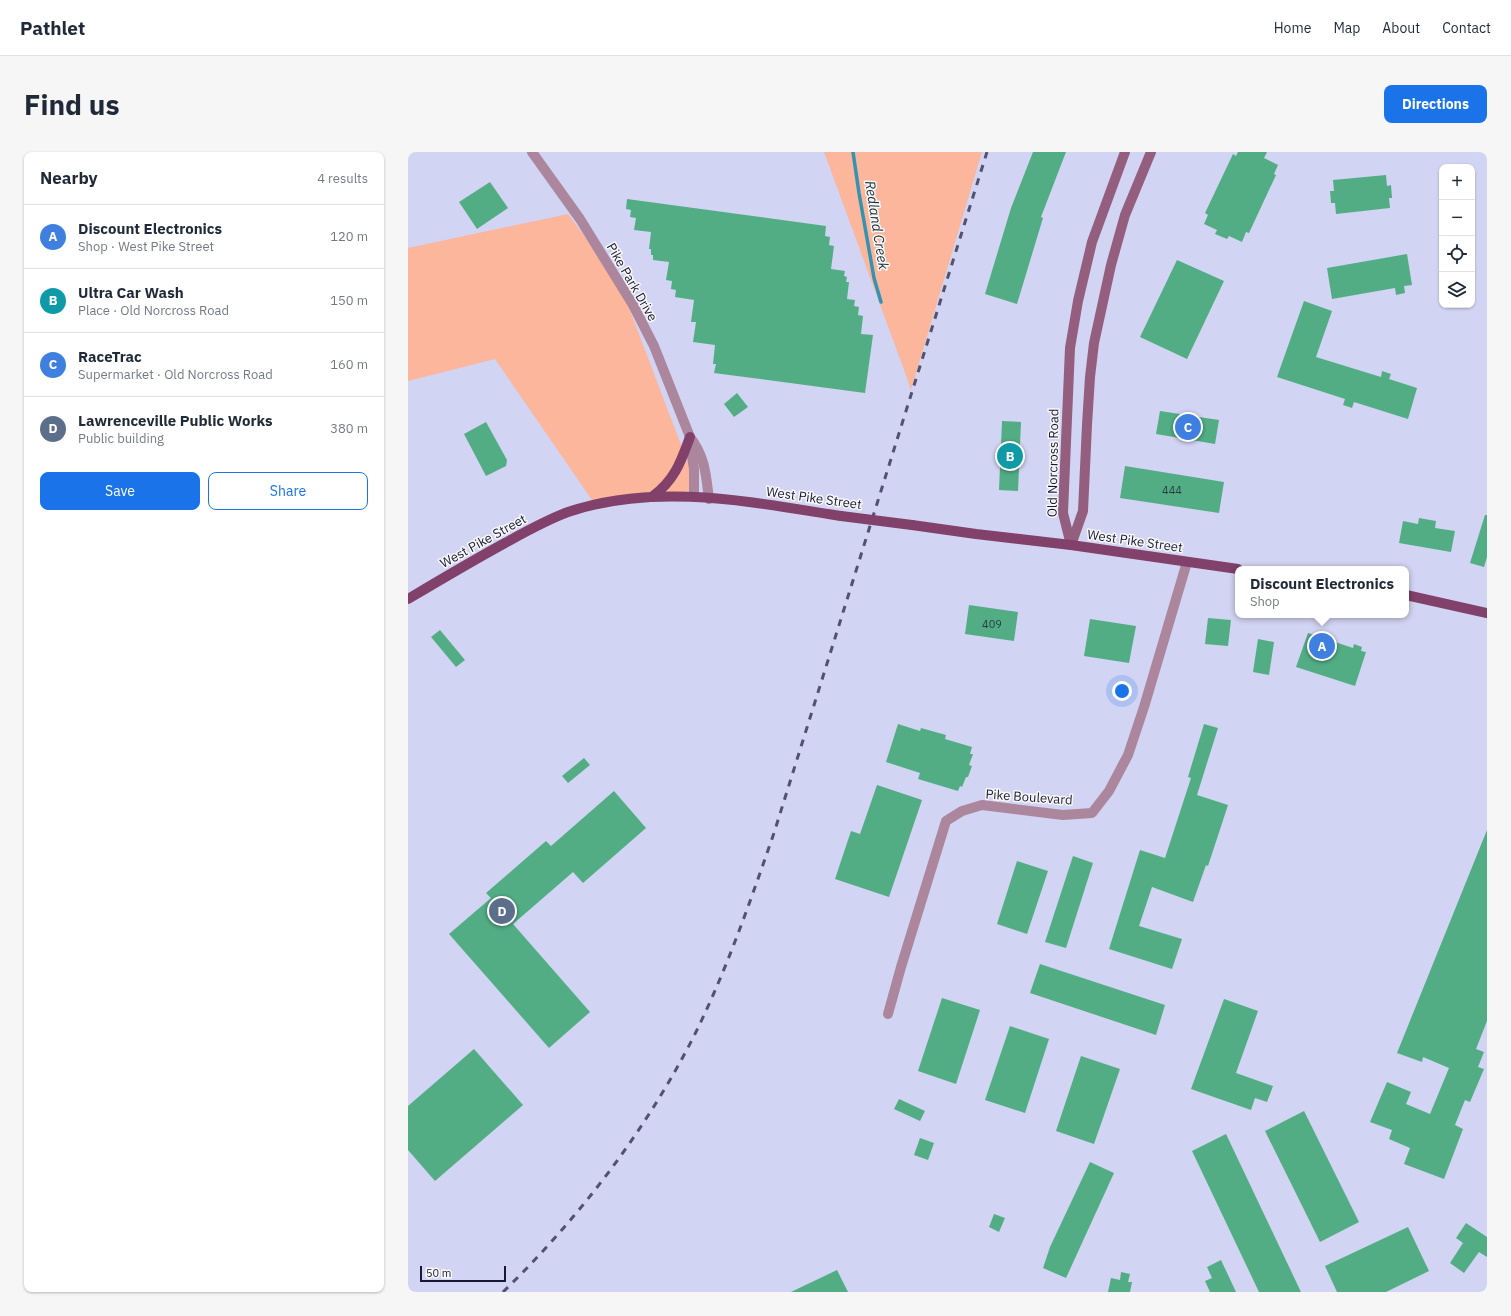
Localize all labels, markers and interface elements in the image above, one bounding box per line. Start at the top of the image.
text: Pathlet [20,16,85,40]
text: Home [1274,19,1311,37]
text: Map [1333,19,1360,37]
text: About [1382,19,1420,37]
text: Contact [1442,19,1491,37]
button: Directions [1384,85,1487,123]
text: Find us [24,86,120,123]
map controls [1439,164,1475,308]
button: + [1439,164,1475,200]
text: Nearby [40,167,98,189]
text: 4 results [317,170,368,187]
water label: Redland Creek [861,179,893,271]
button: − [1439,200,1475,236]
text: Discount Electronics [78,219,222,238]
text: A [49,228,57,245]
text: 120 m [330,228,368,245]
button: locate [1439,236,1475,272]
text: Shop · West Pike Street [78,238,214,255]
street label: Pike Park Drive [603,240,661,324]
button: layers [1439,272,1475,308]
text: Ultra Car Wash [78,283,184,302]
text: B [49,292,57,309]
text: 150 m [330,292,368,309]
text: Place · Old Norcross Road [78,302,229,319]
text: RaceTrac [78,347,142,366]
text: C [49,356,57,373]
text: 160 m [330,356,368,373]
text: Supermarket · Old Norcross Road [78,366,273,383]
street label: Old Norcross Road [1044,409,1062,517]
text: Lawrenceville Public Works [78,411,273,430]
pin: C [1175,412,1201,442]
text: D [48,420,58,437]
text: 380 m [330,420,368,437]
text: Public building [78,430,164,447]
pin: B [997,441,1023,471]
button: Save [40,472,200,510]
button: Share [208,472,368,510]
street label: West Pike Street [765,483,863,513]
house number: 444 [1162,483,1182,497]
street label: West Pike Street [437,510,529,572]
street label: West Pike Street [1086,526,1184,556]
popup [1235,566,1409,618]
text: Discount Electronics [1250,574,1394,593]
text: Shop [1250,593,1280,610]
house number: 409 [982,617,1002,631]
pin: A [1309,631,1335,661]
your location [1112,681,1132,701]
street label: Pike Boulevard [985,785,1073,809]
pin: D [489,896,515,926]
scale bar [420,1264,506,1283]
text: 50 m [426,1266,451,1280]

